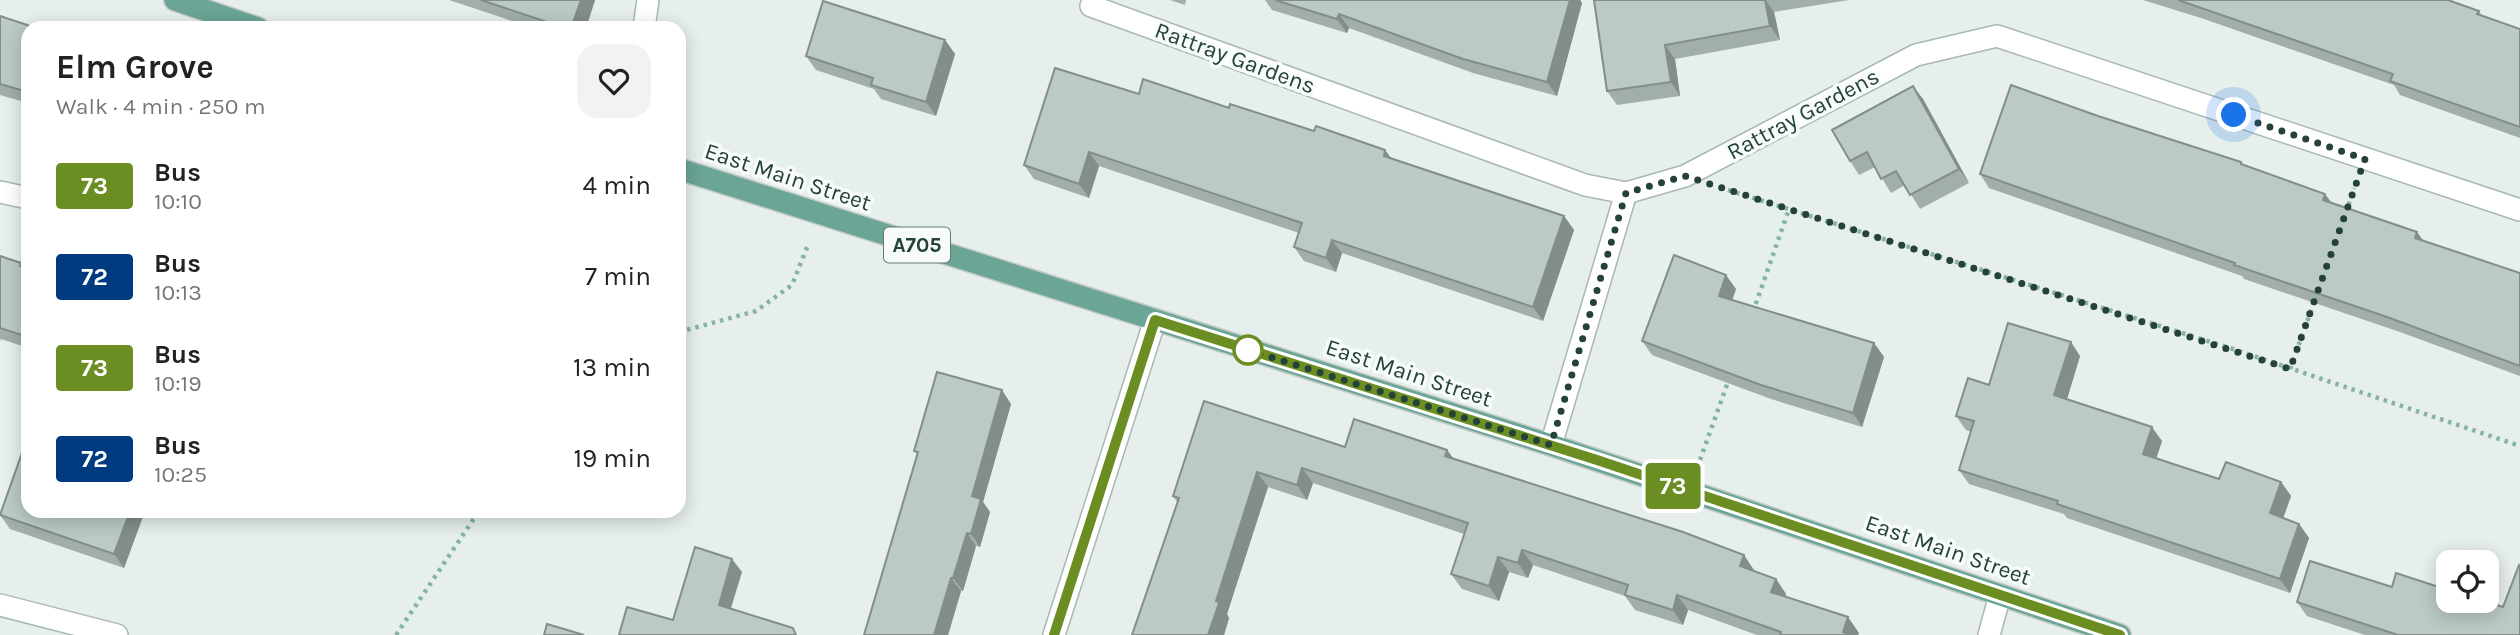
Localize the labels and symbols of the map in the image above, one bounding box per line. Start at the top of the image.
street label: Rattray Gardens [1151,17,1319,99]
street label: Rattray Gardens [1722,63,1884,165]
your location [2216,97,2251,132]
street label: East Main Street [701,137,875,217]
road number: A705 [884,228,950,262]
street label: East Main Street [1322,333,1496,413]
unlabelled marker [1233,335,1263,365]
line badge: 73 [1642,463,1704,509]
street label: East Main Street [1862,509,2035,591]

